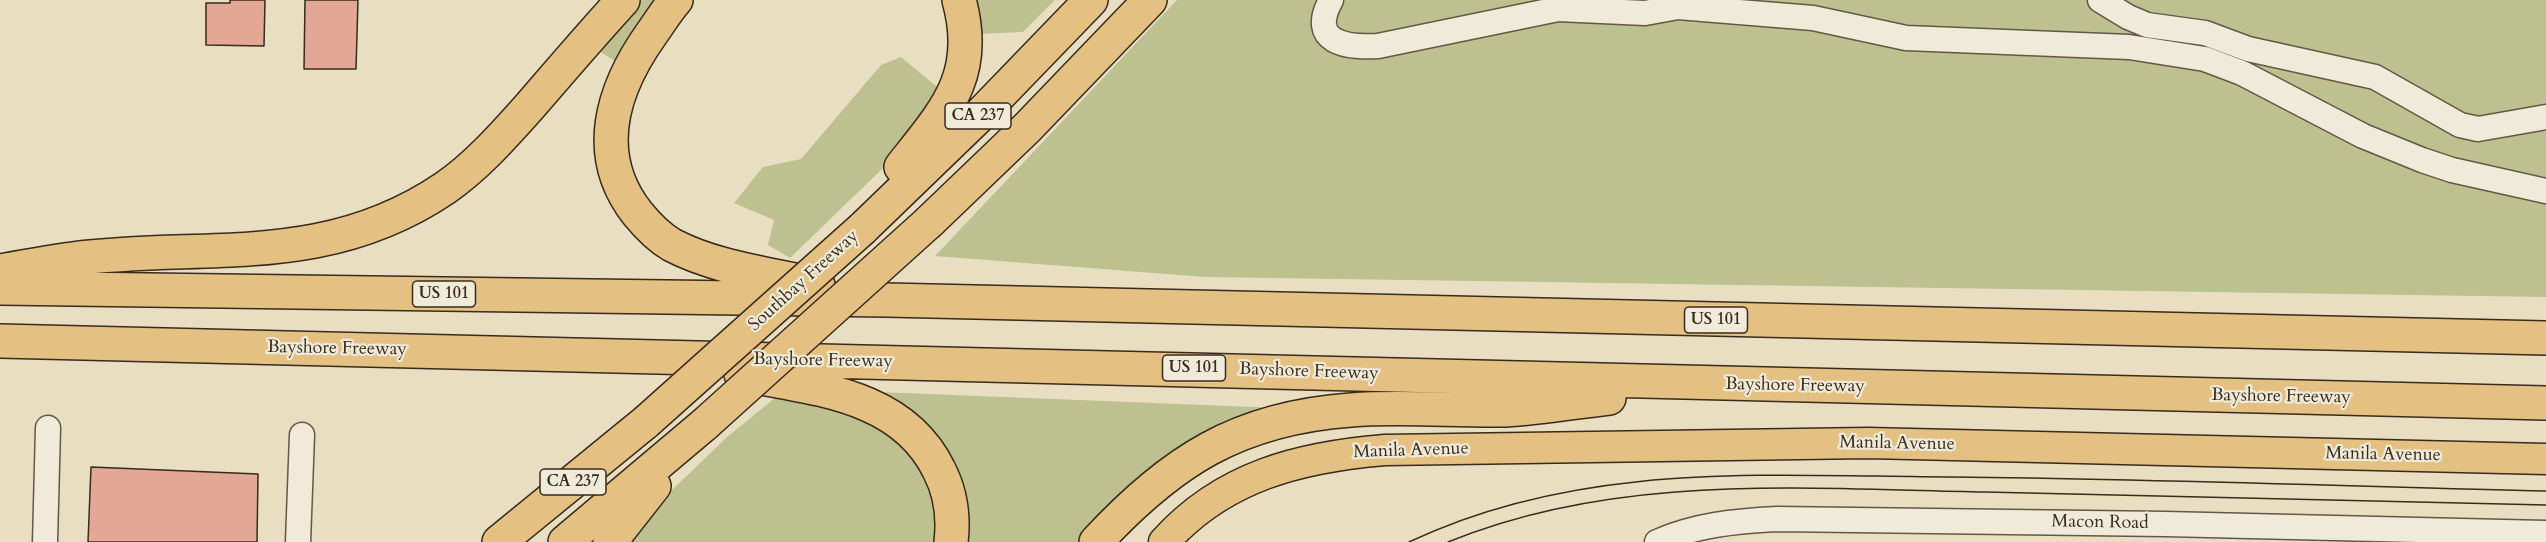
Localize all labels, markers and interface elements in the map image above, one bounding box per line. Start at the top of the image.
road number: CA 237 [945,103,1011,129]
street label: Southbay Freeway [744,226,864,336]
road number: US 101 [412,281,476,307]
road number: US 101 [1684,307,1748,333]
street label: Bayshore Freeway [267,337,407,361]
street label: Bayshore Freeway [753,349,893,373]
road number: US 101 [1162,355,1226,381]
street label: Bayshore Freeway [1239,359,1379,385]
street label: Bayshore Freeway [1725,374,1865,398]
street label: Bayshore Freeway [2211,385,2351,409]
street label: Manila Avenue [1839,432,1955,456]
street label: Manila Avenue [1353,438,1469,464]
street label: Manila Avenue [2325,443,2441,467]
road number: CA 237 [540,469,606,495]
street label: Macon Road [2051,511,2149,535]

